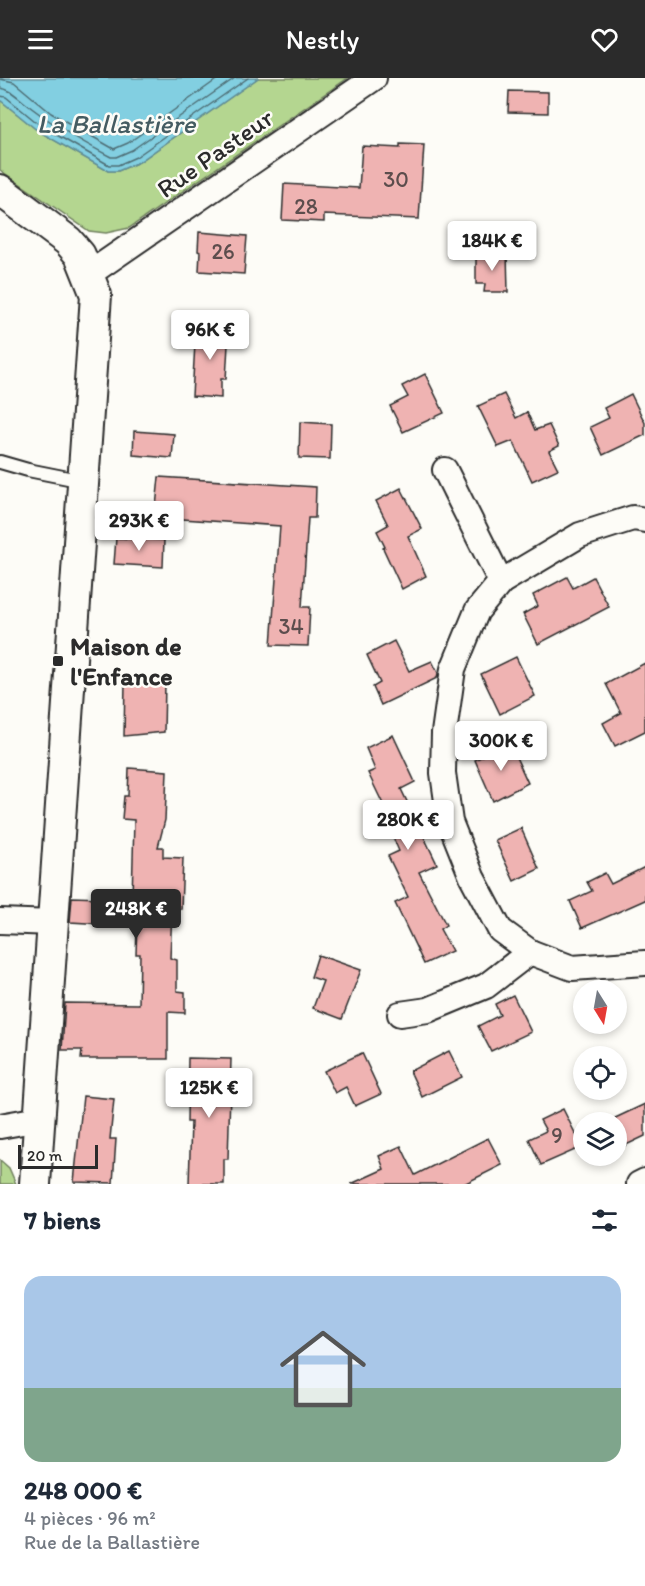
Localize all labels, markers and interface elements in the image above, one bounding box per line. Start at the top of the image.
icon: menu [24,23,57,56]
text: Nestly [286,23,359,56]
icon: heart [588,23,621,56]
street label: Rue Pasteur [151,101,280,205]
water label: La Ballastière [37,107,196,140]
house number: 30 [383,166,409,193]
house number: 28 [294,193,318,220]
pin: 184K € [443,221,541,272]
text: 184K € [462,228,522,252]
house number: 26 [211,238,235,265]
pin: 96K € [168,310,252,361]
text: 96K € [185,317,235,341]
pin: 293K € [90,501,188,552]
text: 293K € [109,508,169,532]
house number: 34 [278,613,304,640]
place label: Maison de l'Enfance [70,630,182,692]
marker: Maison de l'Enfance [51,654,65,668]
pin: 300K € [452,721,550,772]
text: 300K € [469,728,533,752]
pin: 280K € [359,800,457,851]
text: 280K € [377,807,439,831]
pin: 248K € [87,889,185,940]
text: 248K € [105,896,167,920]
north arrow [573,980,627,1034]
map controls [573,980,627,1166]
button: locate [573,1046,627,1100]
pin: 125K € [160,1068,258,1119]
text: 125K € [180,1075,239,1099]
button: layers [573,1112,627,1166]
house number: 9 [551,1122,563,1149]
scale bar [18,1142,98,1170]
text: 20 m [27,1146,62,1165]
text: 7 biens [24,1204,101,1236]
icon: filters [588,1204,621,1237]
icon: home [269,1315,377,1423]
text: 248 000 € [24,1474,142,1506]
text: 4 pièces · 96 m² [24,1506,156,1530]
text: Rue de la Ballastière [24,1530,200,1554]

